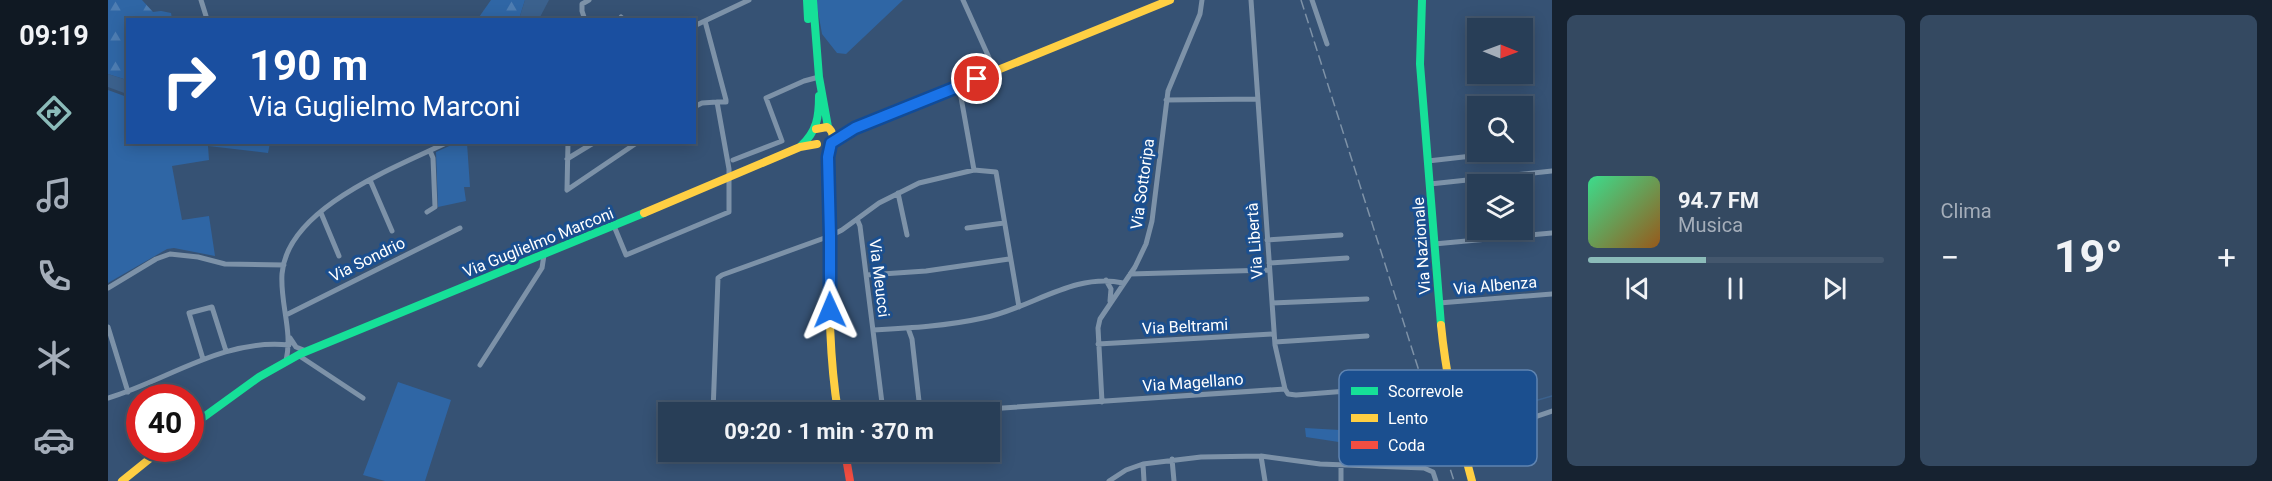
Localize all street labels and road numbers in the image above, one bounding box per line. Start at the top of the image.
street label: Via Sottoripa [1127,137,1158,231]
street label: Via Nazionale [1409,197,1434,295]
street label: Via Libertà [1242,202,1267,280]
street label: Via Guglielmo Marconi [460,204,616,281]
street label: Via Sondrio [326,233,408,286]
street label: Via Meucci [865,238,894,318]
street label: Via Albenza [1452,272,1538,299]
street label: Via Beltrami [1142,315,1228,338]
street label: Via Magellano [1142,369,1244,396]

